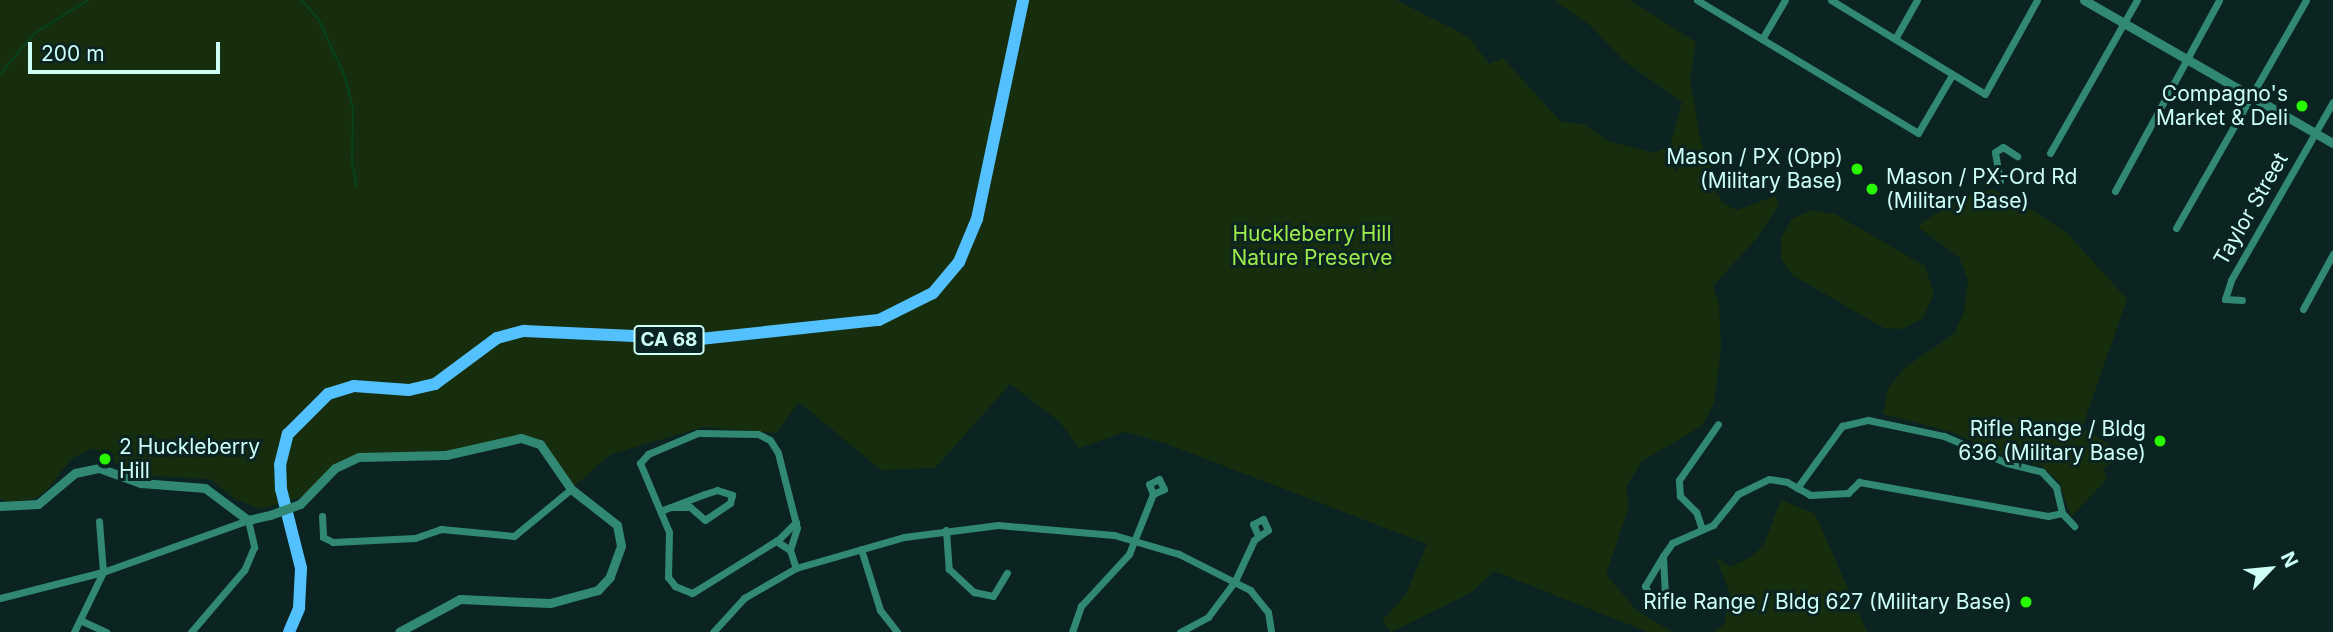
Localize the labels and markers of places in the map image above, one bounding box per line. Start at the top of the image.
place label: Compagno's Market & Deli [2156,81,2288,131]
marker: Compagno's Market & Deli [2294,98,2310,114]
place label: Mason / PX (Opp) (Military Base) [1666,144,1843,194]
marker: Mason / PX (Opp) (Military Base) [1849,161,1865,177]
place label: Mason / PX-Ord Rd (Military Base) [1886,164,2077,214]
marker: Mason / PX-Ord Rd (Military Base) [1864,181,1880,197]
place label: Rifle Range / Bldg 636 (Military Base) [1958,416,2146,466]
marker: Rifle Range / Bldg 636 (Military Base) [2152,433,2168,449]
place label: 2 Huckleberry Hill [119,434,260,484]
marker: 2 Huckleberry Hill [97,451,113,467]
place label: Rifle Range / Bldg 627 (Military Base) [1643,589,2012,615]
marker: Rifle Range / Bldg 627 (Military Base) [2018,594,2034,610]

